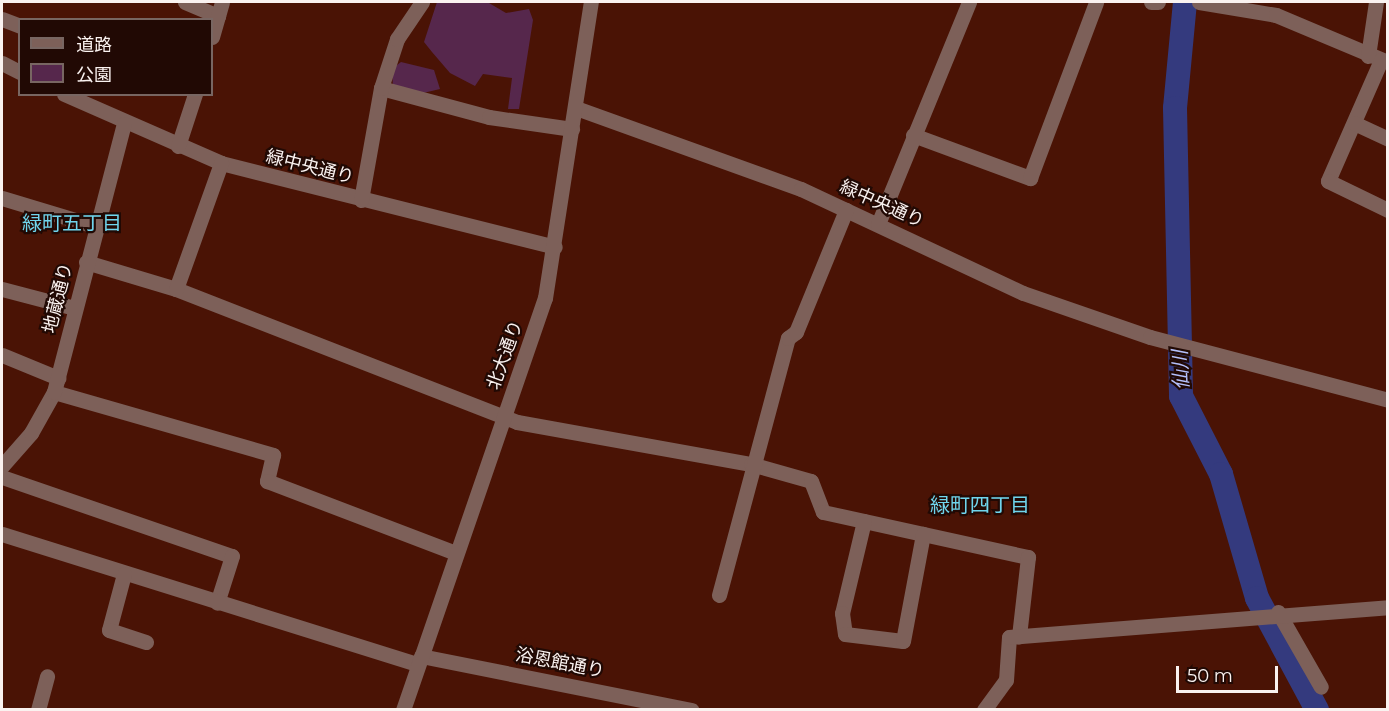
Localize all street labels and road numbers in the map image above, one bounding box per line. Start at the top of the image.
street label: 緑中央通り [264,146,356,188]
street label: 緑中央通り [836,176,928,232]
street label: 地蔵通り [39,260,77,336]
street label: 北大通り [483,317,527,393]
street label: 浴恩館通り [514,644,606,682]

